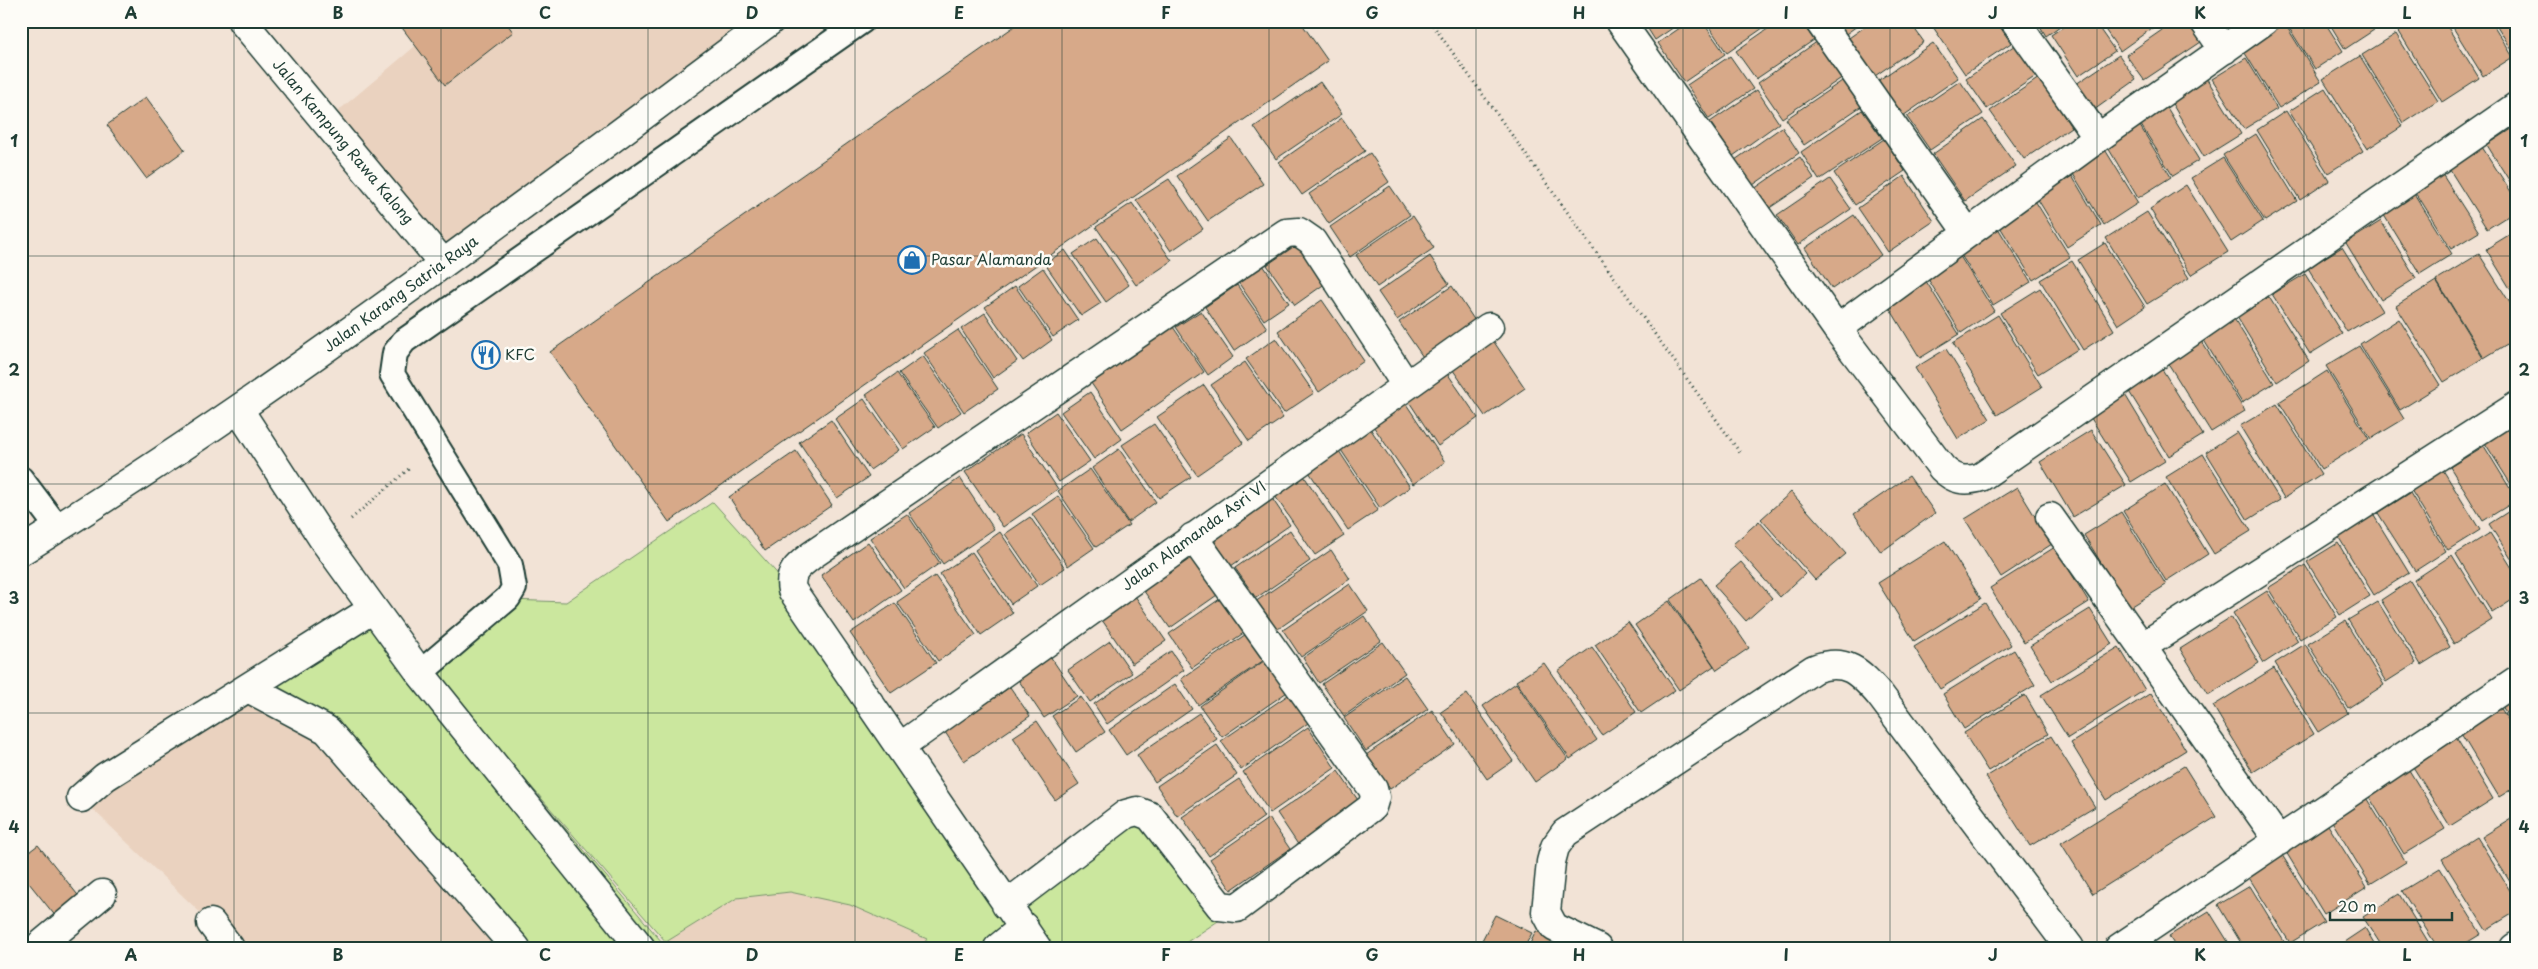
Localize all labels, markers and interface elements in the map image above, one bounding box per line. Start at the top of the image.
text: A [125,0,138,24]
text: B [333,0,344,24]
text: C [539,0,551,24]
text: D [746,0,758,24]
text: E [954,0,964,24]
text: F [1161,0,1171,24]
text: G [1365,0,1379,24]
text: H [1573,0,1585,24]
text: I [1783,0,1789,24]
text: J [1988,0,1998,24]
text: K [2194,0,2206,24]
text: L [2402,0,2412,24]
street label: Jalan Kampung Rawa Kalong [268,53,420,229]
text: 1 [10,128,18,152]
text: 1 [2520,128,2528,152]
street label: Jalan Karang Satria Raya [318,228,483,357]
shop icon: Pasar Alamanda [897,245,927,275]
place label: Pasar Alamanda [931,247,1052,270]
restaurant icon: KFC [471,340,501,370]
place label: KFC [505,342,535,365]
text: 2 [8,357,20,381]
text: 2 [2518,357,2530,381]
street label: Jalan Alamanda Asri VI [1116,474,1270,595]
text: 3 [9,585,19,609]
text: 3 [2519,585,2529,609]
text: 4 [9,814,20,838]
text: 4 [2519,814,2530,838]
scale bar [2330,889,2453,921]
text: 20 m [2338,894,2377,917]
text: A [125,942,138,966]
text: B [333,942,344,966]
text: C [539,942,551,966]
text: D [746,942,758,966]
text: E [954,942,964,966]
text: F [1161,942,1171,966]
text: G [1365,942,1379,966]
text: H [1573,942,1585,966]
text: I [1783,942,1789,966]
text: J [1988,942,1998,966]
text: K [2194,942,2206,966]
text: L [2402,942,2412,966]

